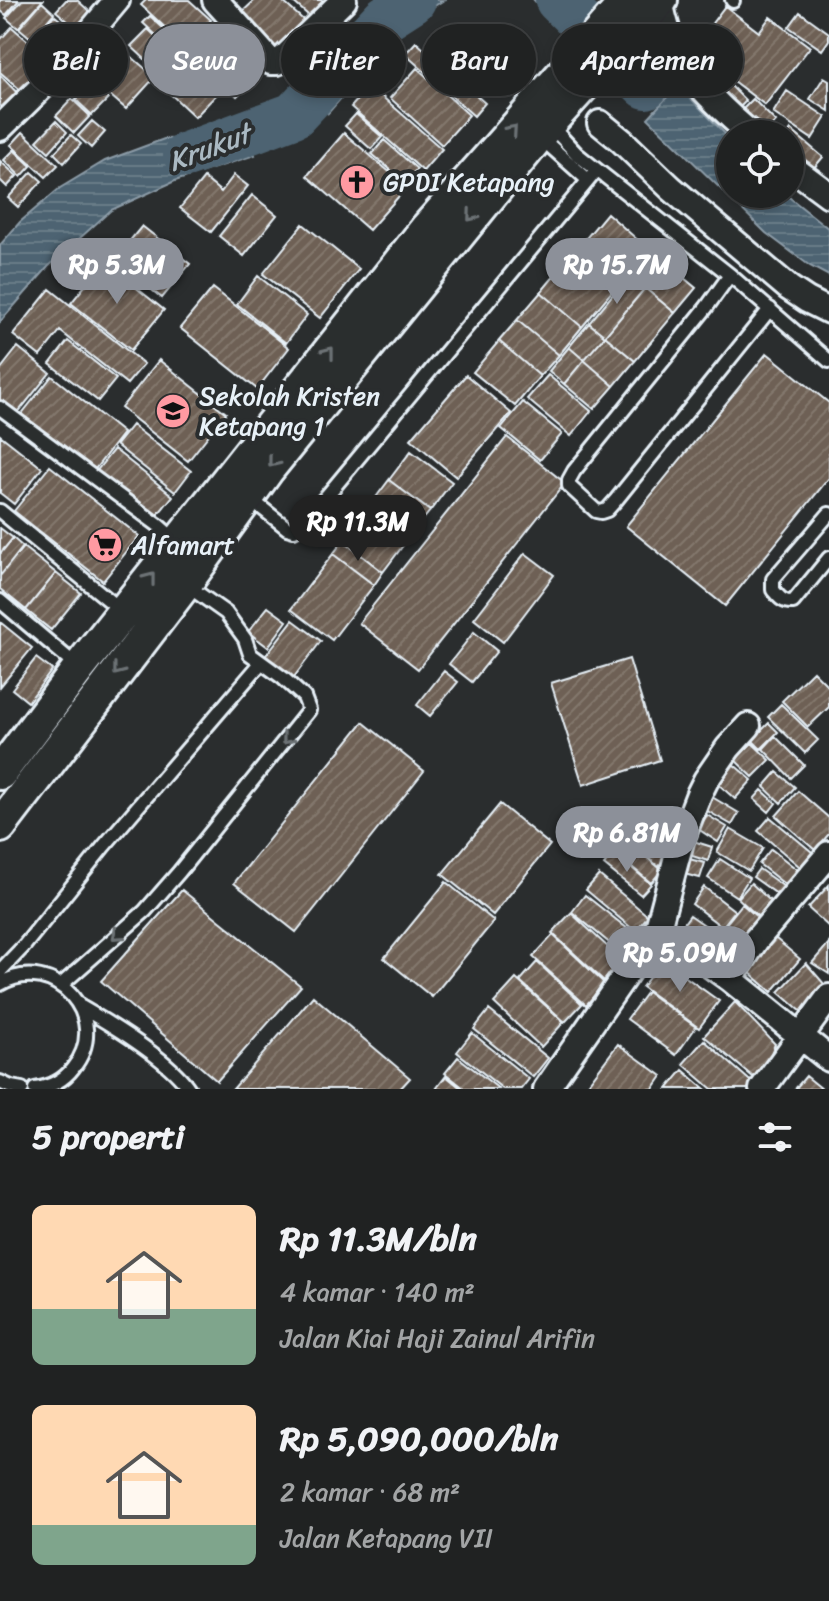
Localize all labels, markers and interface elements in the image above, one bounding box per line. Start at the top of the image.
chip: Beli [24,24,128,96]
chip: Sewa [144,24,265,96]
chip: Filter [281,24,406,96]
chip: Baru [422,24,536,96]
chip: Apartemen [552,24,743,96]
water label: Krukut [161,108,262,186]
map controls [716,120,804,208]
button: locate [716,120,804,208]
one-way arrow [502,125,517,140]
place label: GPDI Ketapang [383,159,555,205]
church icon: GPDI Ketapang [338,163,376,201]
one-way arrow [467,207,482,221]
pin: Rp 5.3M [43,238,191,306]
pin: Rp 15.7M [534,238,700,306]
text: Rp 5.3M [69,241,165,287]
text: Rp 15.7M [563,241,671,287]
one-way arrow [319,347,334,361]
place label: Sekolah Kristen Ketapang 1 [199,373,380,449]
school or university icon: Sekolah Kristen Ketapang 1 [154,392,192,430]
one-way arrow [269,453,283,468]
pin: Rp 11.3M [275,495,441,563]
text: Rp 11.3M [307,498,409,544]
place label: Alfamart [130,522,235,568]
supermarket icon: Alfamart [86,526,124,564]
one-way arrow [141,572,155,587]
one-way arrow [113,661,127,676]
one-way arrow [282,729,296,744]
pin: Rp 6.81M [544,806,710,874]
text: Rp 6.81M [574,809,680,855]
one-way arrow [112,925,127,940]
pin: Rp 5.09M [597,926,763,994]
text: Rp 5.09M [623,929,737,975]
text: 5 properti [32,1107,184,1167]
icon: filters [753,1115,797,1159]
text: Rp 11.3M/bln [280,1209,477,1269]
icon: home [96,1237,192,1333]
text: 4 kamar · 140 m² [280,1269,475,1315]
text: Jalan Kiai Haji Zainul Arifin [280,1315,595,1361]
text: Rp 5,090,000/bln [280,1409,559,1469]
icon: home [96,1437,192,1533]
text: 2 kamar · 68 m² [280,1469,460,1515]
text: Jalan Ketapang VII [280,1515,493,1561]

